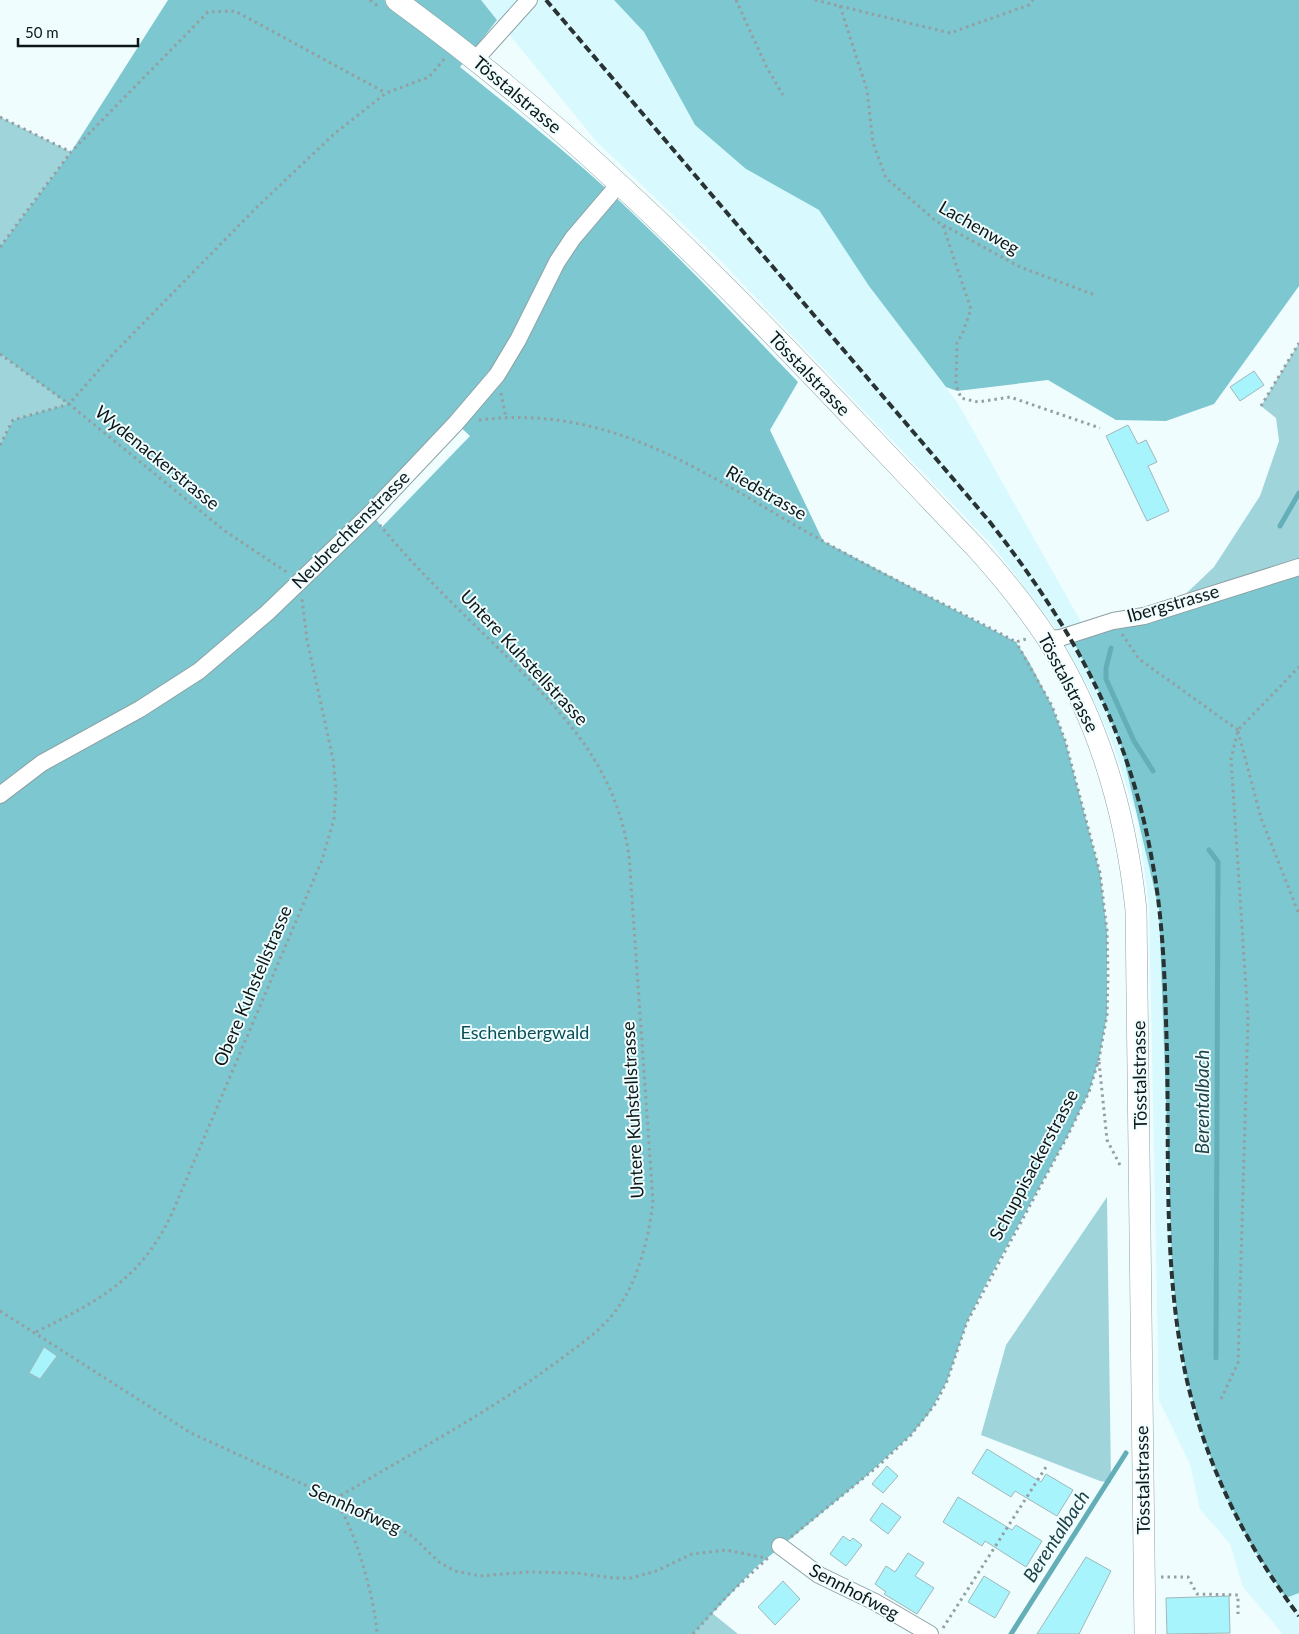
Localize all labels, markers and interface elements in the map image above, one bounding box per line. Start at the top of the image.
scale bar [18,15,138,47]
text: 50 m [25,23,59,41]
street label: Tösstalstrasse [469,51,566,138]
street label: Lachenweg [935,195,1024,259]
street label: Tösstalstrasse [764,327,855,420]
street label: Wydenackerstrasse [91,400,224,514]
street label: Riedstrasse [722,460,811,524]
street label: Neubrechtenstrasse [287,466,414,593]
street label: Ibergstrasse [1124,579,1221,627]
street label: Untere Kuhstellstrasse [456,585,593,730]
street label: Tösstalstrasse [1034,629,1104,736]
street label: Obere Kuhstellstrasse [208,902,296,1069]
street label: Tösstalstrasse [1127,1020,1151,1130]
park label: Eschenbergwald [461,1021,589,1043]
street label: Untere Kuhstellstrasse [616,1021,648,1199]
water label: Berentalbach [1190,1050,1213,1154]
street label: Schuppisackerstrasse [984,1085,1082,1244]
street label: Tösstalstrasse [1130,1425,1154,1535]
street label: Sennhofweg [306,1478,405,1538]
water label: Berentalbach [1017,1486,1094,1586]
street label: Sennhofweg [806,1558,903,1624]

